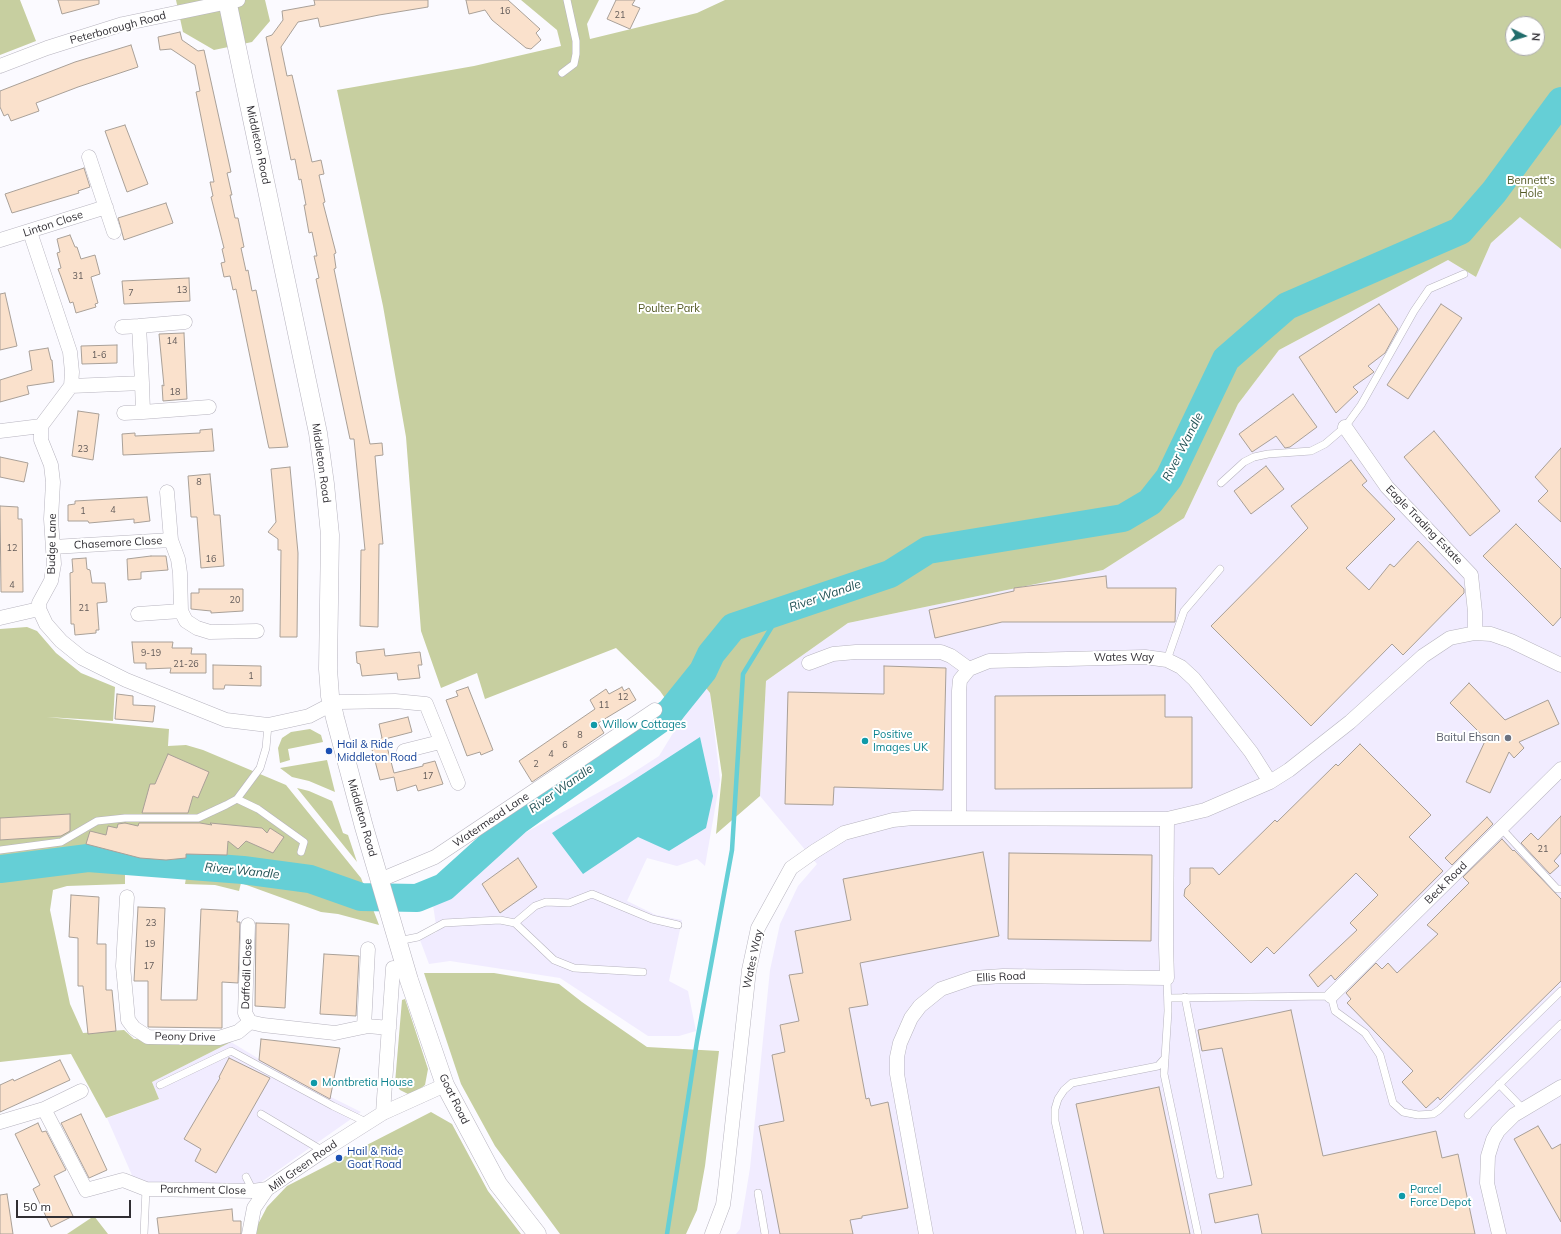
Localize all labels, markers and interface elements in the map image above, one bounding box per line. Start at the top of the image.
house number: 16 [500,6,510,16]
street label: Peterborough Road [68,9,168,47]
house number: 21 [615,10,625,20]
north arrow [1505,16,1545,56]
text: N [1529,32,1543,42]
street label: Middleton Road [243,104,273,186]
park label: Bennett's Hole [1507,174,1555,200]
street label: Linton Close [21,208,85,240]
house number: 31 [73,271,83,281]
house number: 13 [177,285,187,295]
house number: 7 [128,288,134,298]
park label: Poulter Park [638,302,700,316]
house number: 14 [167,336,177,346]
house number: 1-6 [92,350,106,360]
house number: 18 [170,387,180,397]
water label: River Wandle [1160,410,1206,484]
street label: Middleton Road [309,422,333,504]
house number: 23 [78,444,88,454]
house number: 8 [196,477,202,487]
street label: Eagle Trading Estate [1383,483,1465,567]
house number: 4 [110,505,116,515]
house number: 1 [80,506,86,516]
street label: Budge Lane [45,513,59,575]
street label: Chasemore Close [73,534,163,552]
house number: 12 [7,543,17,553]
house number: 16 [206,554,216,564]
water label: River Wandle [787,577,863,615]
house number: 4 [9,580,15,590]
house number: 20 [230,595,240,605]
house number: 21 [79,603,89,613]
house number: 9-19 [141,648,161,658]
street label: Wates Way [1094,651,1154,665]
house number: 21-26 [173,659,199,669]
house number: 1 [248,671,254,681]
house number: 12 [618,692,628,702]
house number: 11 [599,700,609,710]
place label: Willow Cottages [602,718,686,732]
marker: Willow Cottages [589,720,599,730]
place label: Positive Images UK [873,728,928,754]
house number: 8 [577,730,583,740]
place label: Baitul Ehsan [1436,731,1500,745]
marker: Baitul Ehsan [1503,733,1513,743]
marker: Positive Images UK [860,736,870,746]
place label: Hail & Ride Middleton Road [337,738,417,764]
house number: 6 [562,740,568,750]
marker: Hail & Ride Middleton Road [324,746,334,756]
house number: 4 [548,749,554,759]
house number: 2 [533,759,539,769]
water label: River Wandle [526,762,596,816]
house number: 17 [423,771,433,781]
street label: Middleton Road [345,778,379,858]
street label: Watermead Lane [451,790,531,850]
house number: 21 [1538,844,1548,854]
street label: Beck Road [1422,859,1470,907]
water label: River Wandle [204,860,280,882]
house number: 23 [146,918,156,928]
street label: Wates Way [740,928,766,990]
street label: Daffodil Close [239,938,255,1010]
house number: 19 [145,939,155,949]
house number: 17 [144,961,154,971]
street label: Ellis Road [976,969,1026,985]
street label: Peony Drive [154,1030,216,1044]
street label: Goat Road [436,1072,472,1126]
place label: Montbretia House [322,1076,413,1090]
marker: Montbretia House [309,1078,319,1088]
street label: Mill Green Road [266,1138,340,1194]
place label: Hail & Ride Goat Road [347,1145,403,1171]
marker: Hail & Ride Goat Road [334,1153,344,1163]
street label: Parchment Close [160,1183,246,1197]
place label: Parcel Force Depot [1410,1183,1471,1209]
marker: Parcel Force Depot [1397,1191,1407,1201]
scale bar [18,1192,133,1218]
text: 50 m [23,1199,51,1214]

